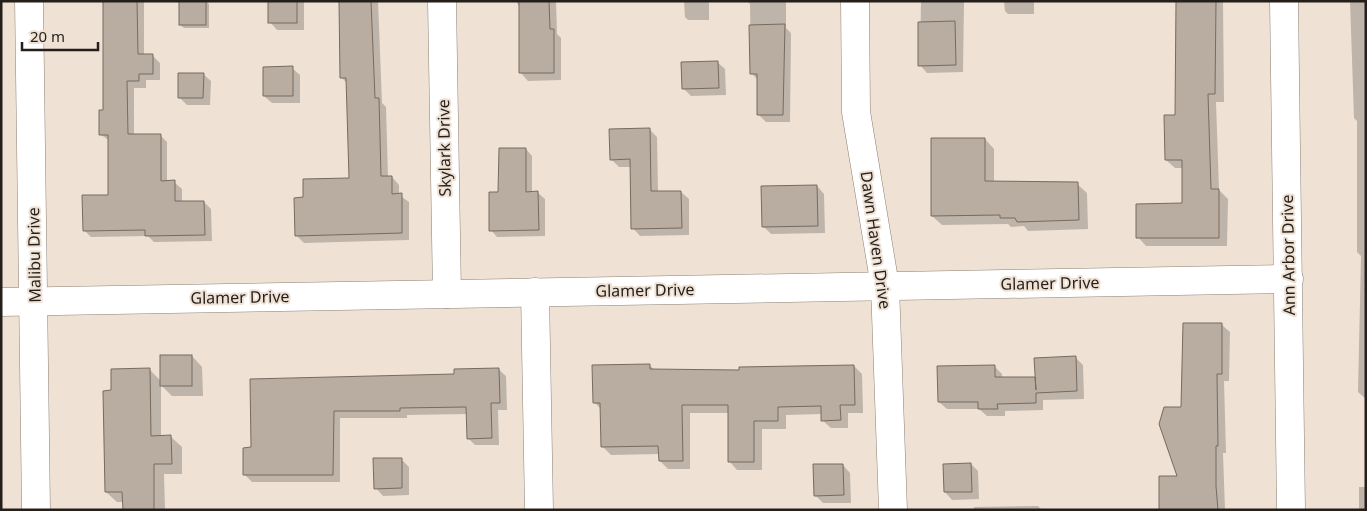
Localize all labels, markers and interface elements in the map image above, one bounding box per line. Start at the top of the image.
scale bar [22,20,99,52]
text: 20 m [30,26,65,46]
street label: Skylark Drive [432,99,456,197]
street label: Dawn Haven Drive [855,170,897,310]
street label: Ann Arbor Drive [1276,194,1300,316]
street label: Malibu Drive [22,207,46,303]
street label: Glamer Drive [1000,271,1100,295]
street label: Glamer Drive [595,278,695,302]
street label: Glamer Drive [190,285,290,309]

